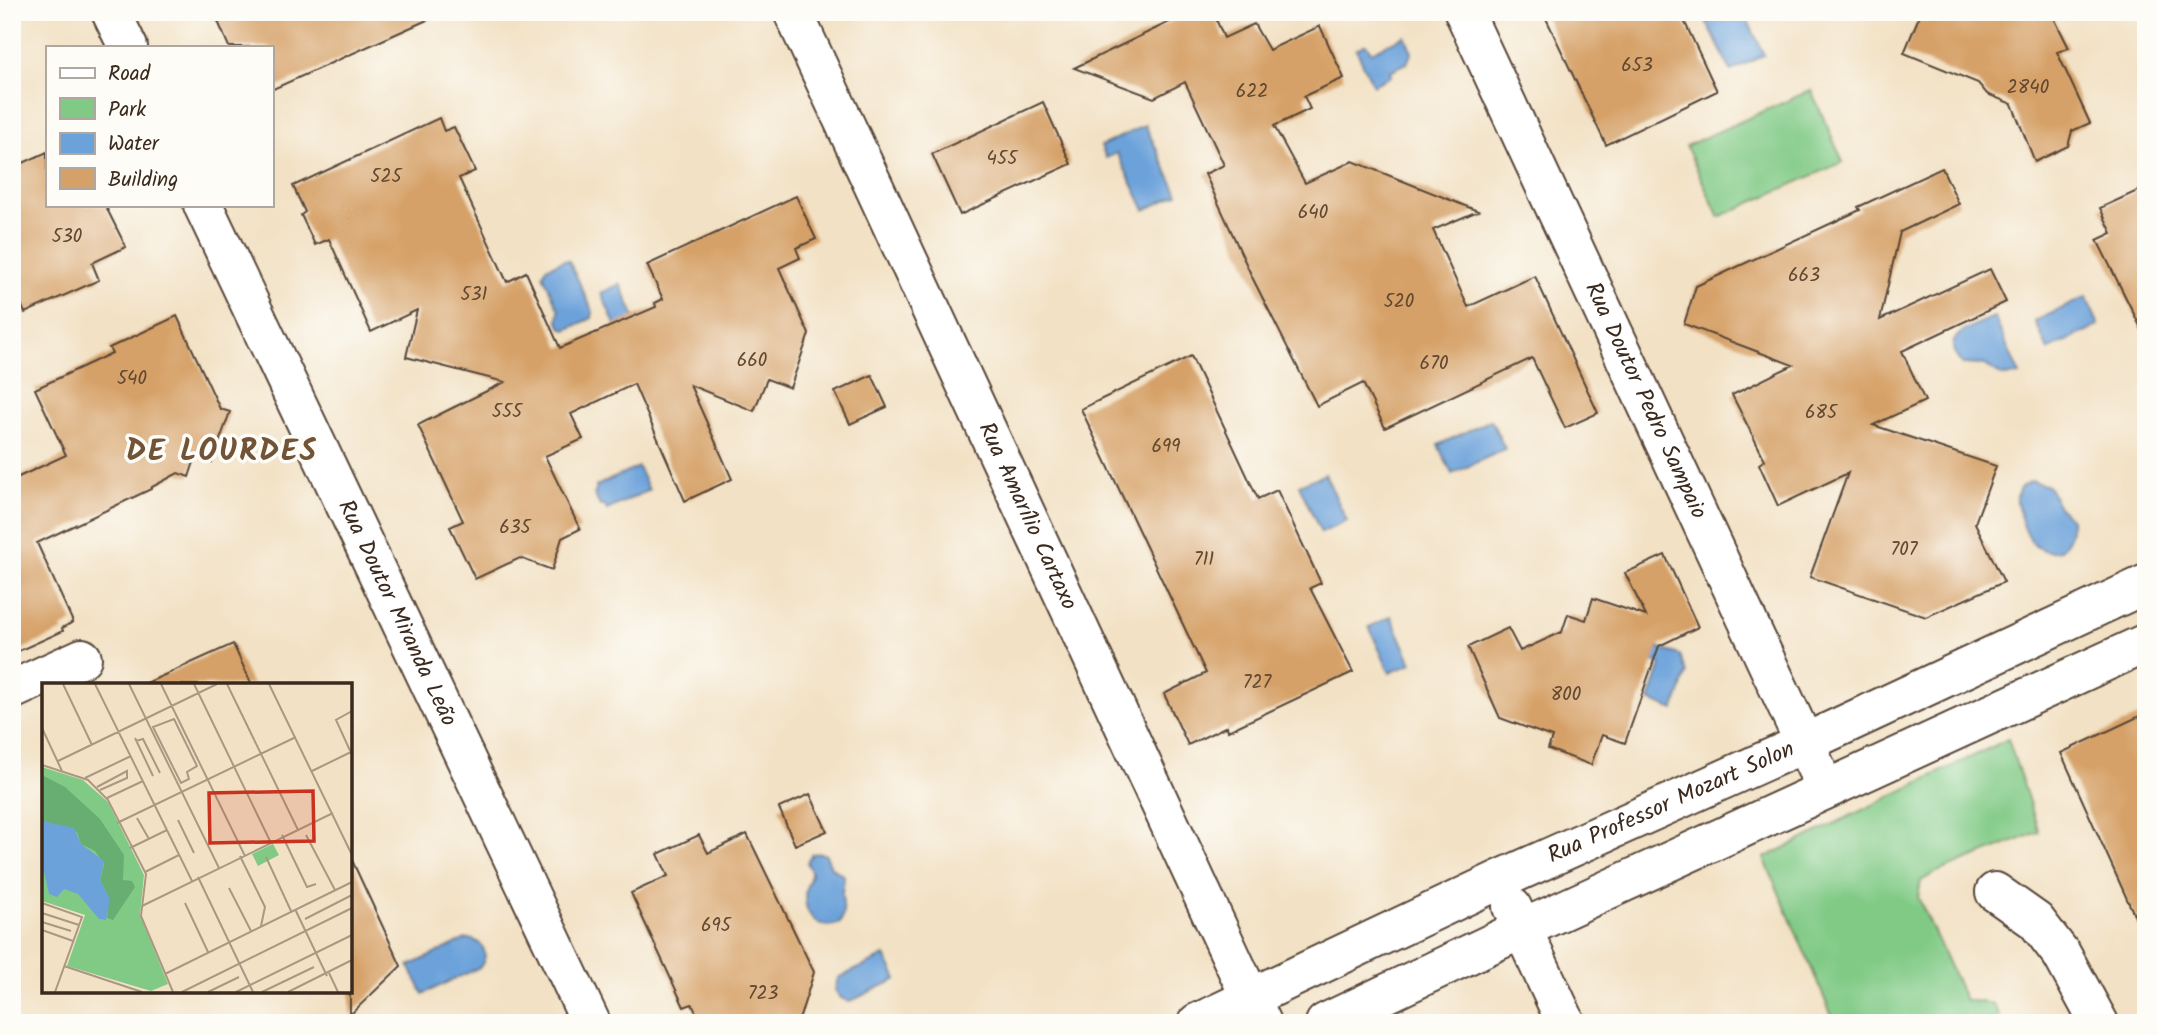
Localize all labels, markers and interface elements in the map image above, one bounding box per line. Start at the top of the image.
legend [46,46,273,206]
house number: 653 [1621,51,1653,81]
text: Road [108,58,151,91]
house number: 2840 [2007,73,2049,103]
house number: 622 [1236,77,1268,107]
text: Park [108,94,146,127]
text: Water [108,128,160,161]
house number: 455 [987,144,1019,174]
house number: 525 [370,162,404,192]
text: Building [108,164,178,197]
house number: 640 [1298,198,1328,228]
house number: 530 [52,222,82,252]
house number: 663 [1788,261,1820,291]
street label: Rua Doutor Pedro Sampaio [1574,276,1716,525]
house number: 531 [460,280,488,310]
house number: 520 [1384,287,1414,317]
house number: 660 [737,346,767,376]
house number: 670 [1420,349,1448,379]
house number: 540 [117,364,147,394]
house number: 555 [492,397,524,427]
house number: 685 [1805,398,1839,428]
street label: Rua Amarílio Cartaxo [968,416,1086,616]
district label: DE LOURDES [126,428,318,476]
house number: 699 [1151,432,1181,462]
street label: Rua Doutor Miranda Leão [327,494,466,733]
house number: 635 [499,513,533,543]
house number: 707 [1890,535,1919,565]
house number: 711 [1194,545,1214,575]
house number: 727 [1243,668,1273,698]
house number: 800 [1551,680,1581,710]
inset map [42,683,352,993]
street label: Rua Professor Mozart Solon [1542,732,1801,874]
house number: 695 [701,911,733,941]
house number: 723 [748,979,778,1009]

